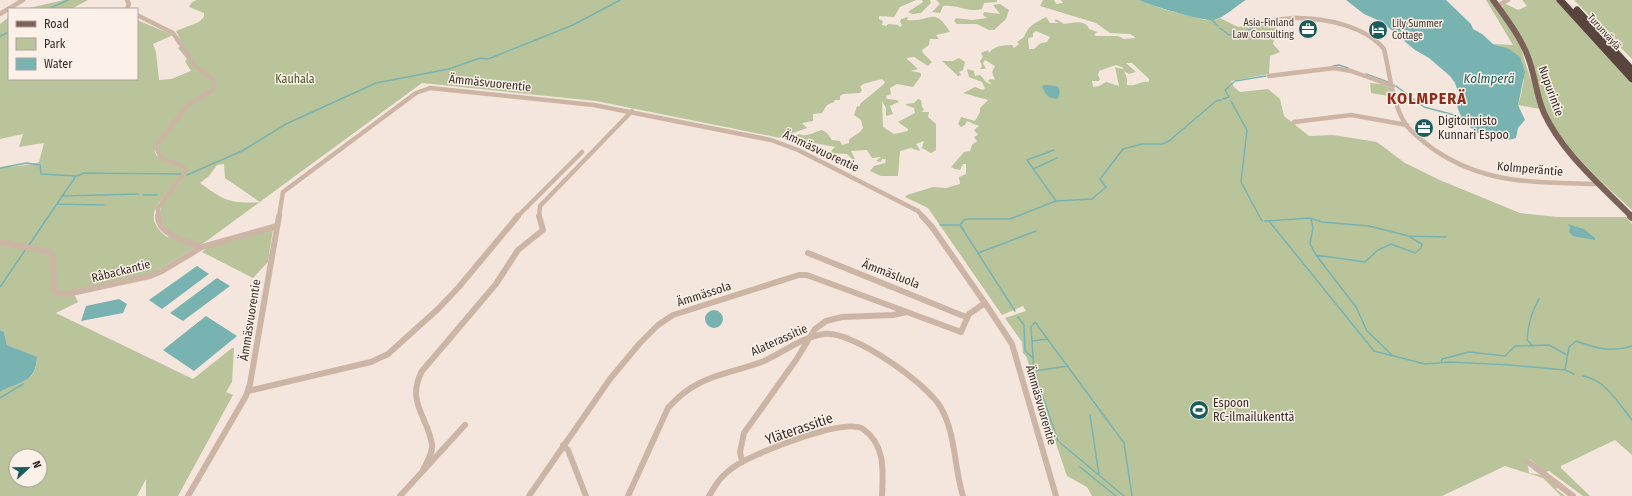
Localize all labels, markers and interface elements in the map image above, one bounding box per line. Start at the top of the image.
legend [8,8,138,80]
street label: Turunväylä [1585,11,1623,53]
text: Road [44,17,69,31]
place label: Asia-Finland Law Consulting [1233,17,1294,41]
office icon: Asia-Finland Law Consulting [1297,18,1319,40]
place label: Lily Summer Cottage [1392,18,1443,42]
hotel icon: Lily Summer Cottage [1367,19,1389,41]
text: Park [44,37,66,51]
text: Water [44,57,73,71]
street label: Nupurintie [1535,64,1567,118]
street label: Ämmäsvuorentie [448,71,532,94]
water label: Kolmperä [1464,71,1515,86]
park label: Kauhala [275,72,315,86]
district label: KOLMPERÄ [1387,89,1467,108]
place label: Digitoimisto Kunnari Espoo [1438,114,1509,142]
office icon: Digitoimisto Kunnari Espoo [1413,117,1435,139]
street label: Ämmäsvuorentie [781,126,862,175]
street label: Kolmperäntie [1496,159,1564,179]
street label: Ämmäsluola [860,256,922,291]
street label: Råbackantie [90,257,152,285]
street label: Ämmäsvuorentie [236,278,263,362]
street label: Ämmässola [675,278,733,309]
street label: Alaterassitie [748,321,810,359]
street label: Ämmäsvuorentie [1023,363,1060,447]
place label: Espoon RC-ilmailukenttä [1213,396,1295,424]
sports icon: Espoon RC-ilmailukenttä [1188,399,1210,421]
street label: Yläterassitie [763,410,835,448]
north arrow [8,448,48,488]
text: N [30,459,44,470]

